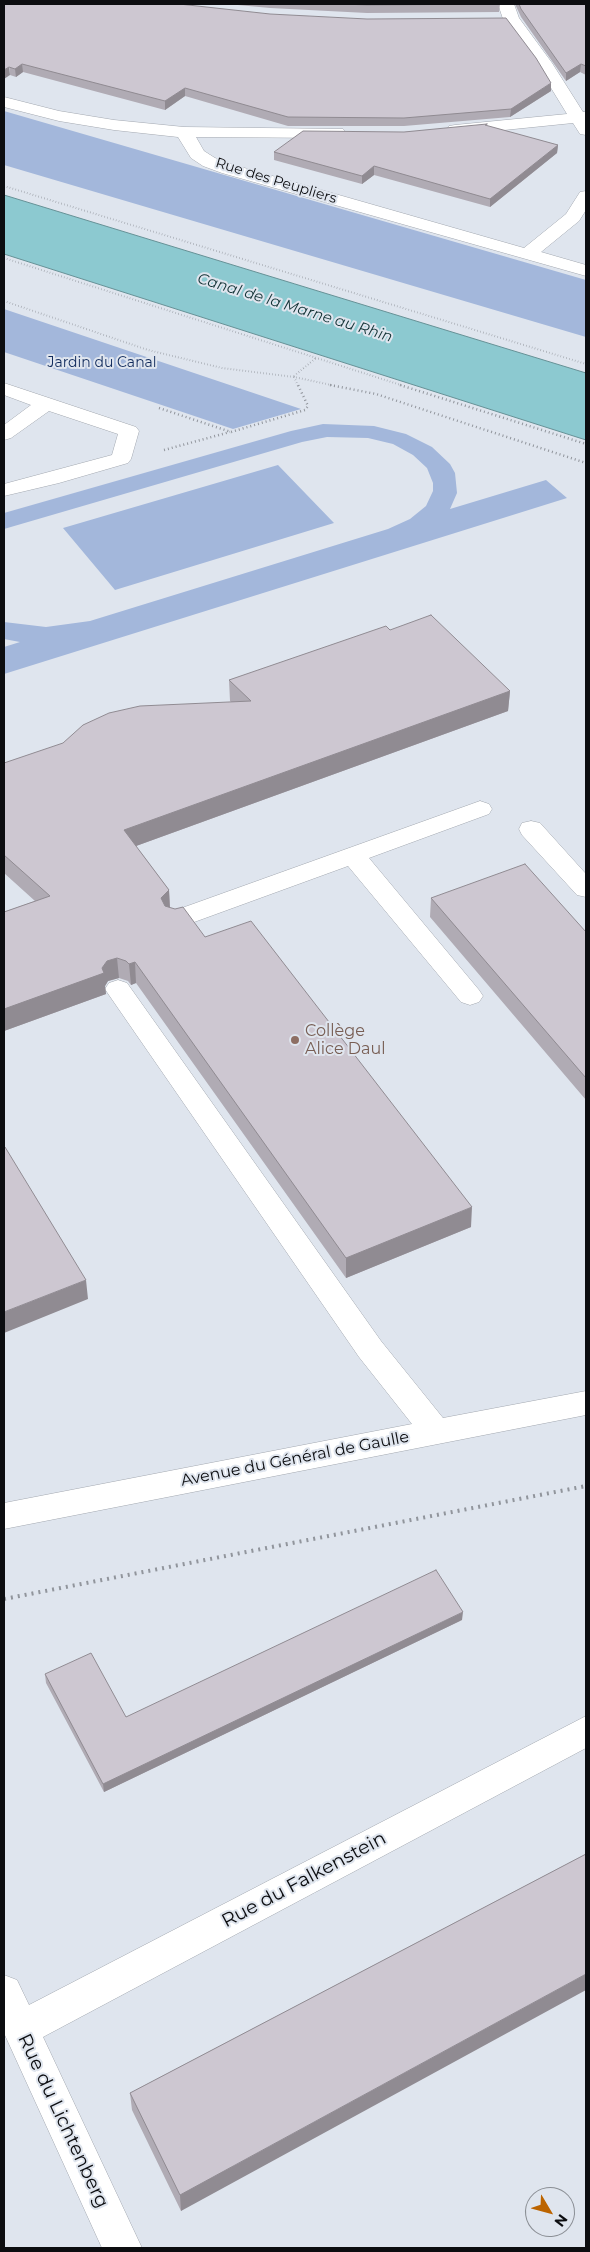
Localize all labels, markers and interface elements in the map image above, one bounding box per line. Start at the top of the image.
street label: Rue des Peupliers [213,155,339,207]
water label: Canal de la Marne au Rhin [195,270,395,346]
park label: Jardin du Canal [47,355,157,371]
place label: Collège Alice Daul [305,1021,386,1059]
marker: Collège Alice Daul [289,1034,301,1046]
street label: Avenue du Général de Gaulle [179,1427,411,1491]
street label: Rue du Falkenstein [218,1827,390,1933]
street label: Rue du Lichtenberg [13,2030,113,2212]
north arrow [525,2187,575,2237]
text: N [551,2210,572,2230]

